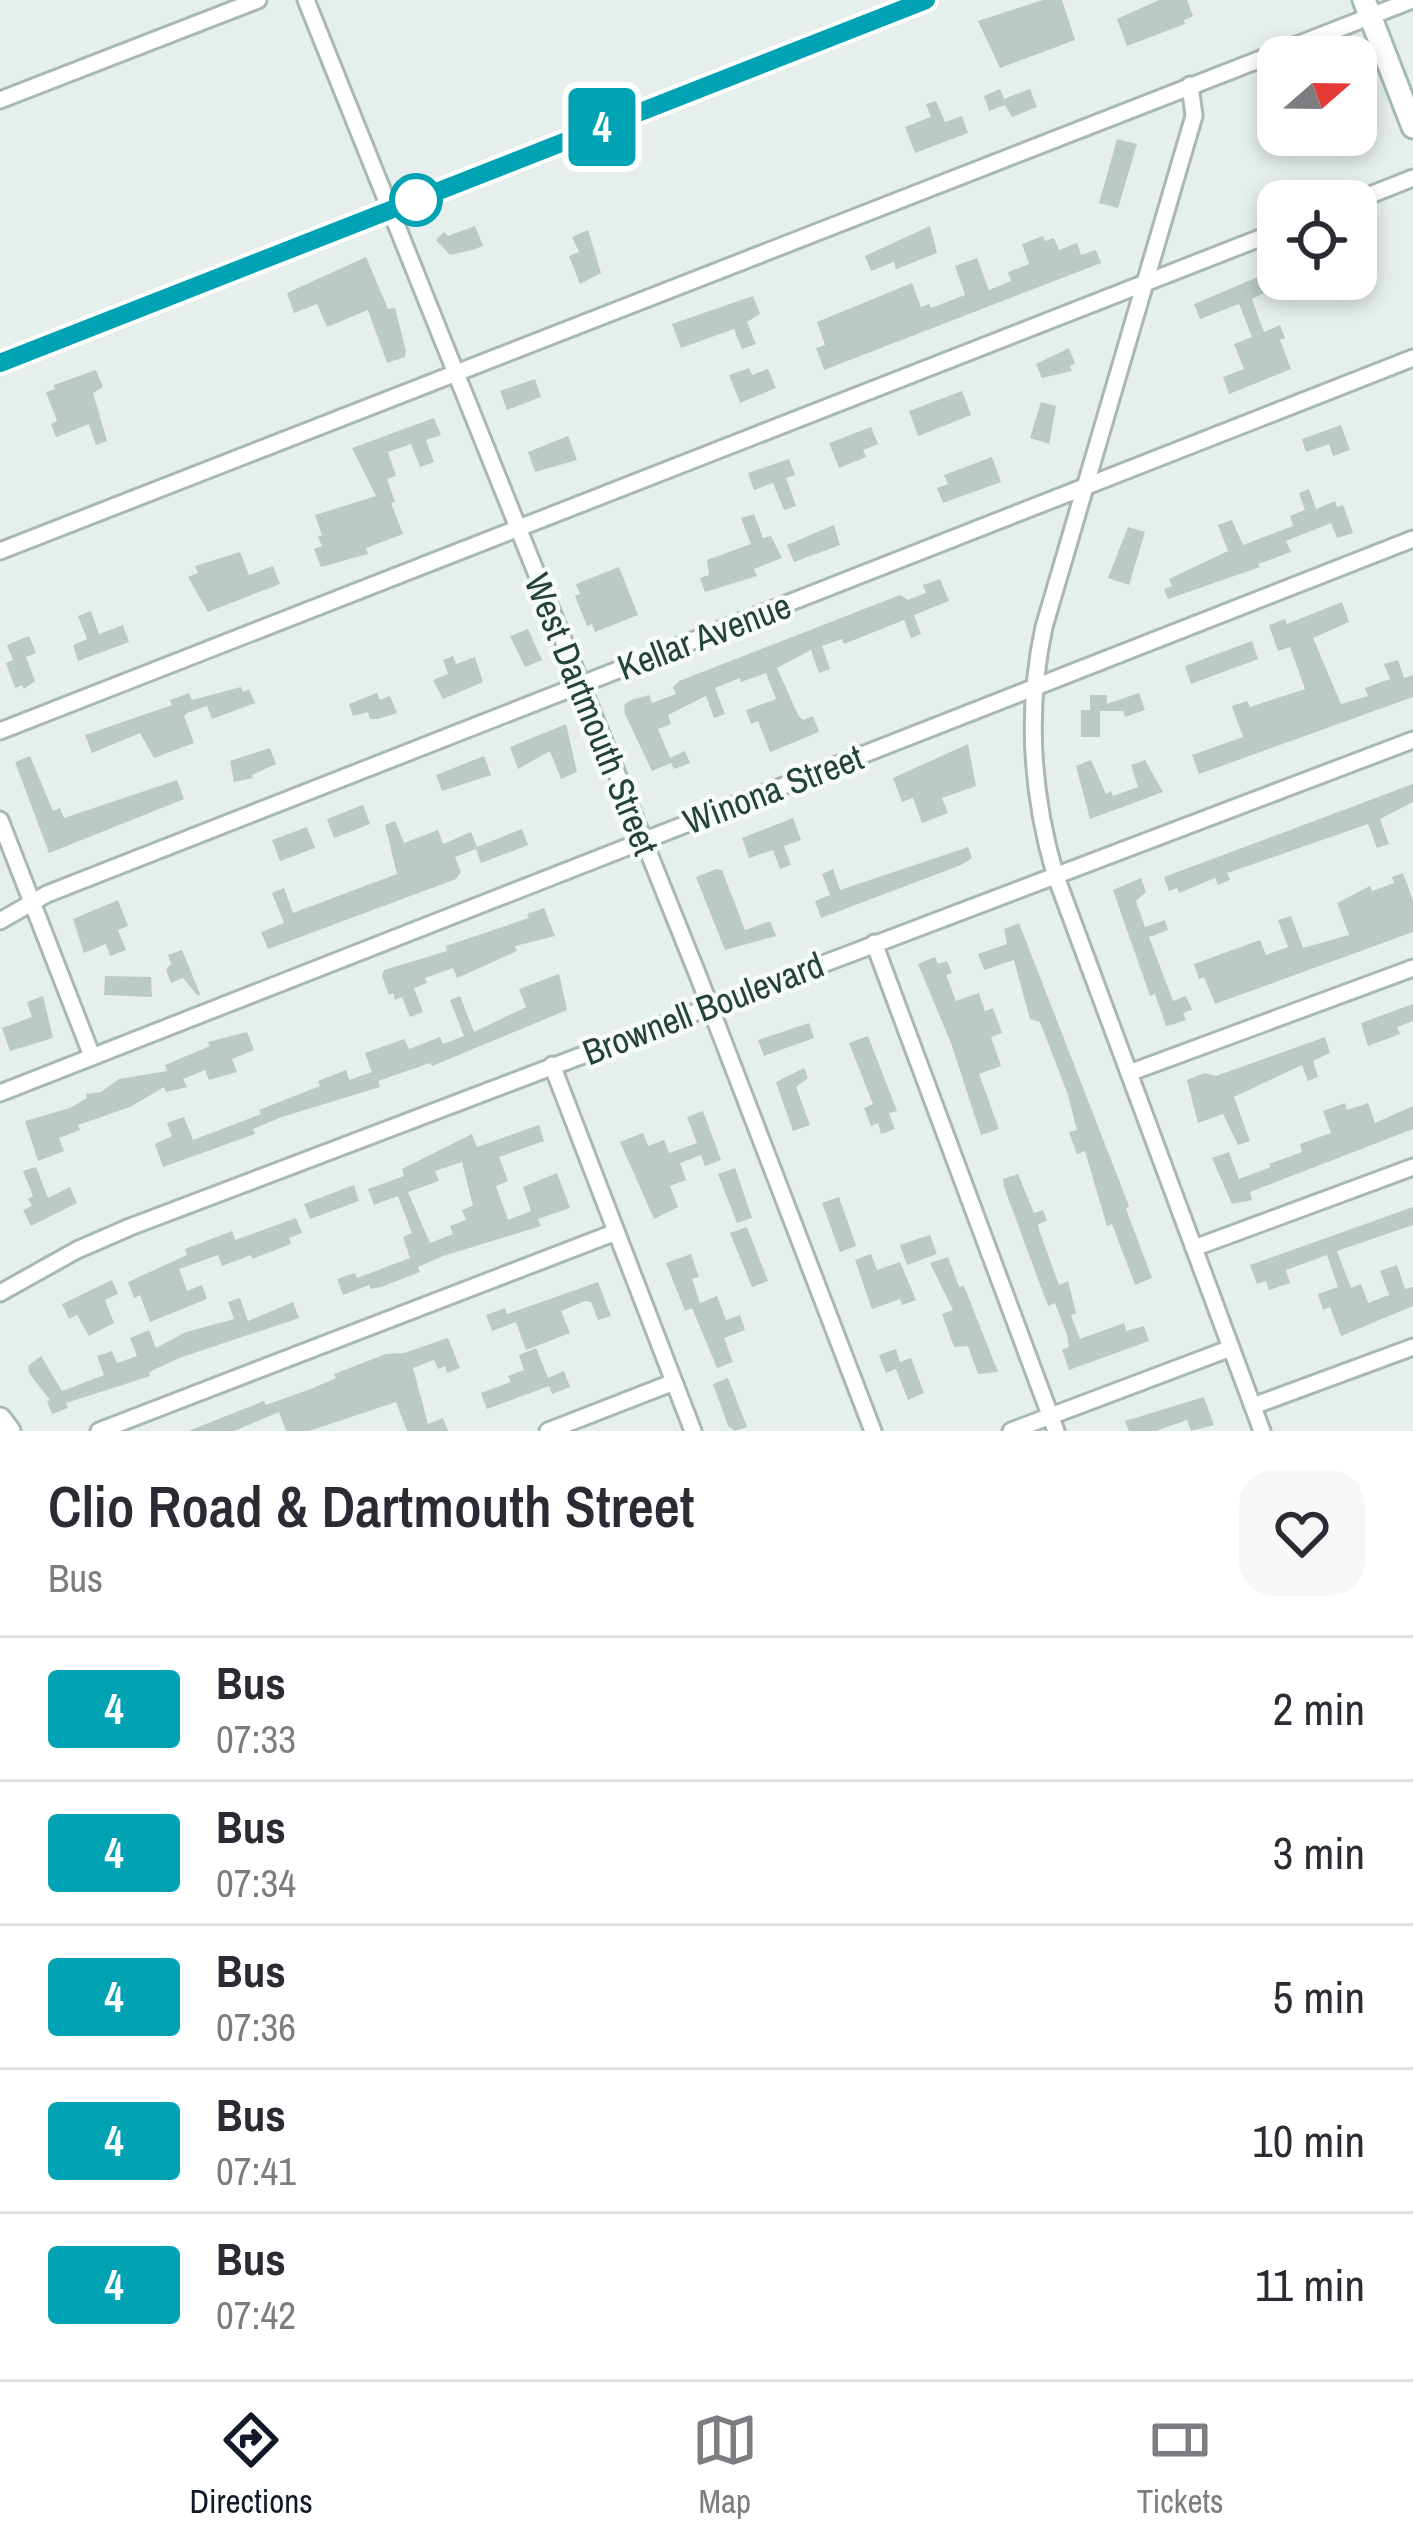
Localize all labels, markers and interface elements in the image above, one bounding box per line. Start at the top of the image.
north arrow [1257,36,1377,156]
map controls [1257,36,1377,300]
line badge: 4 [563,88,641,166]
text: 4 [592,99,612,155]
unlabelled marker [391,175,441,225]
button: locate [1257,180,1377,300]
street label: West Dartmouth Street [514,566,670,862]
street label: Kellar Avenue [611,581,797,691]
street label: Winona Street [676,733,870,845]
street label: Brownell Boulevard [576,940,830,1076]
text: Clio Road & Dartmouth Street [48,1468,695,1545]
button: heart [1239,1470,1365,1596]
text: Bus [48,1552,103,1604]
text: Bus [216,1652,286,1713]
text: 2 min [1273,1678,1365,1739]
text: 4 [104,1681,124,1737]
text: 07:33 [216,1713,296,1765]
text: Bus [216,1796,286,1857]
text: 3 min [1273,1822,1365,1883]
text: 4 [104,1825,124,1881]
text: 07:34 [216,1857,296,1909]
text: Bus [216,1940,286,2001]
text: 5 min [1273,1966,1365,2027]
text: 4 [104,1969,124,2025]
text: 07:36 [216,2001,296,2053]
text: Bus [216,2084,286,2145]
text: 10 min [1252,2110,1365,2171]
text: 4 [104,2113,124,2169]
text: 07:41 [216,2145,296,2197]
text: Bus [216,2228,286,2289]
text: 11 min [1255,2254,1365,2315]
text: 4 [104,2257,124,2313]
text: 07:42 [216,2289,296,2341]
tab: Directions [190,2407,313,2523]
tab: Map [692,2407,758,2523]
tab: Tickets [1137,2407,1223,2523]

